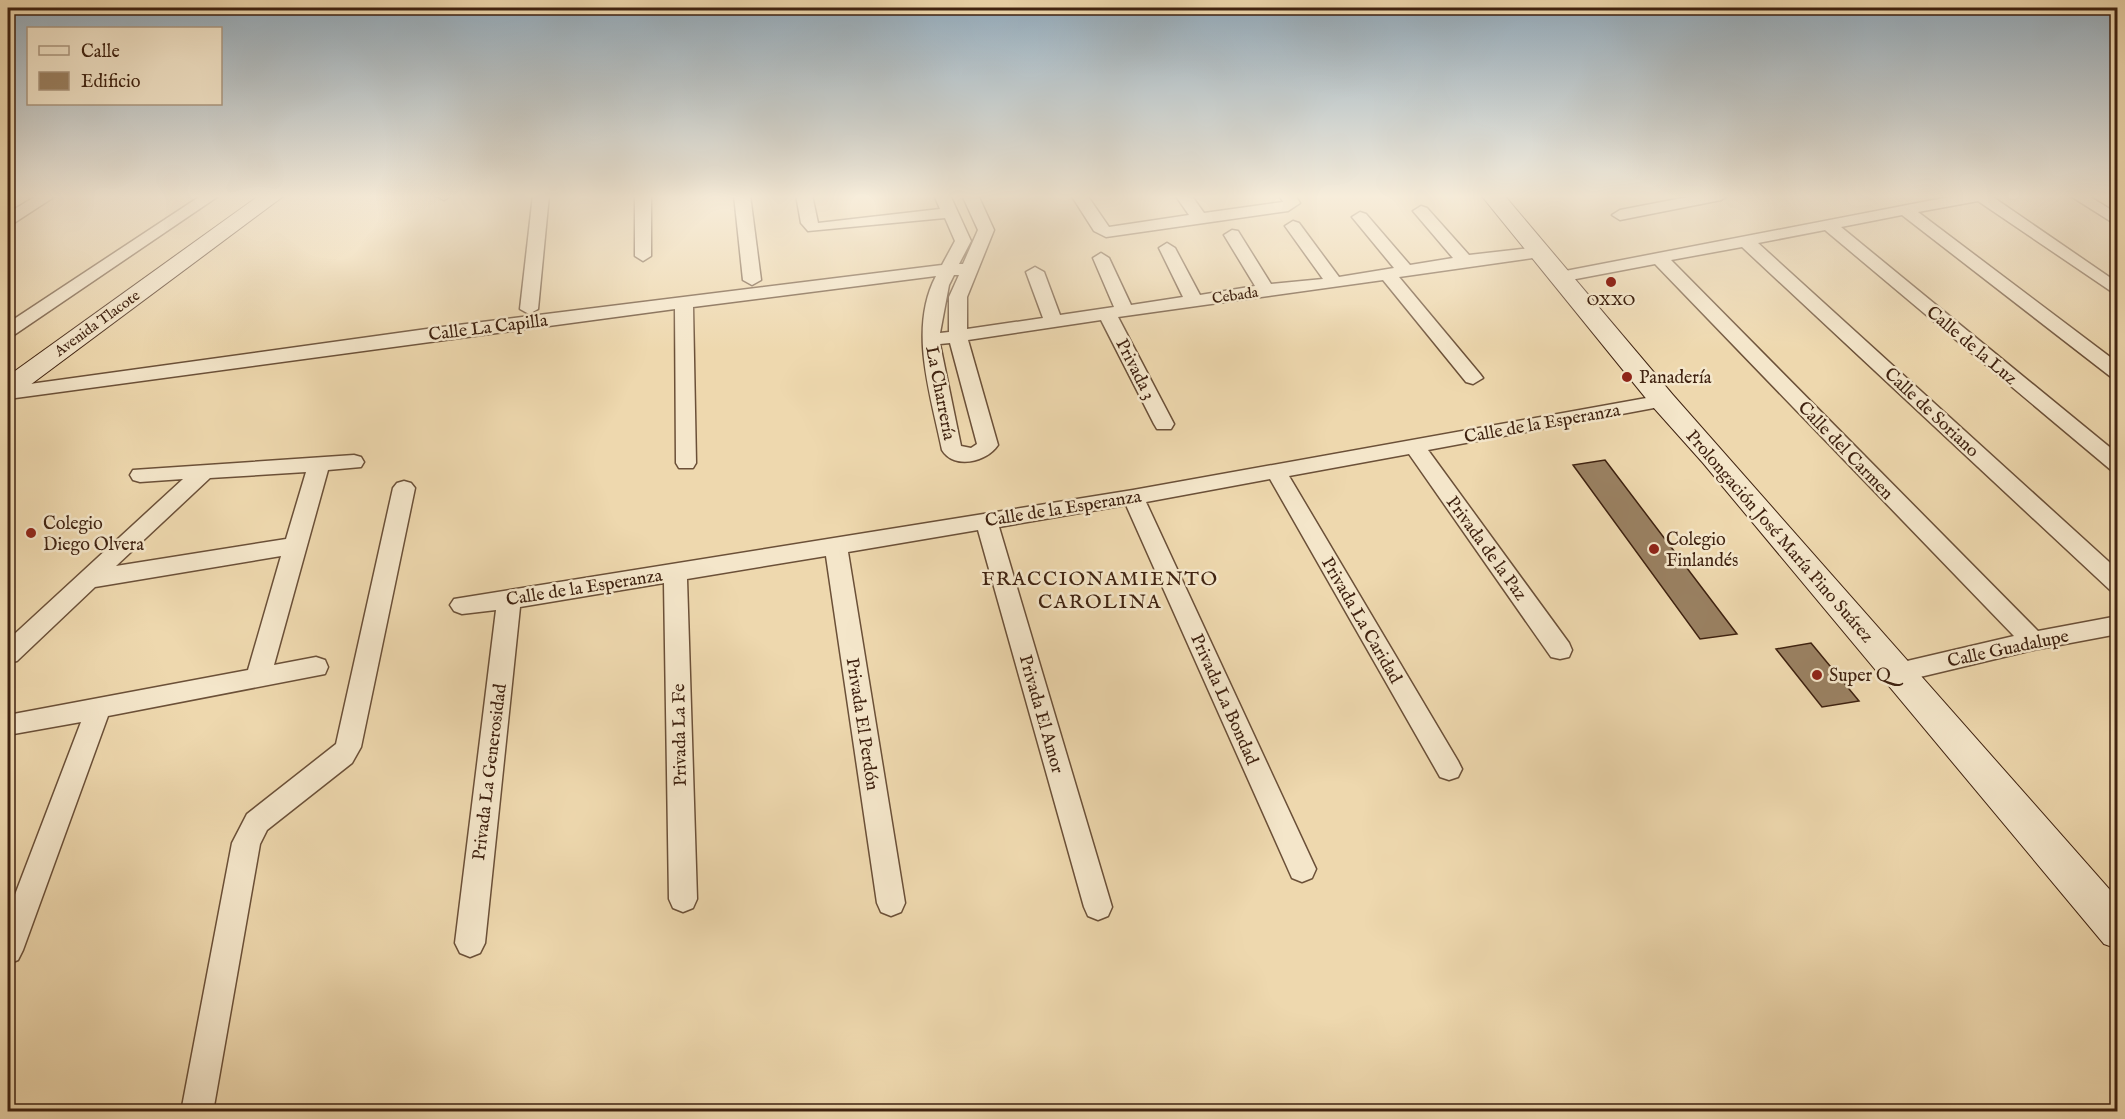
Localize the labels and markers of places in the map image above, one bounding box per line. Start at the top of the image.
marker: OXXO [1604,275,1618,289]
place label: OXXO [1587,291,1635,310]
place label: Panadería [1639,367,1712,390]
marker: Panadería [1620,370,1634,384]
place label: Colegio Diego Olvera [43,513,144,557]
marker: Colegio Diego Olvera [24,526,38,540]
place label: Colegio Finlandés [1666,529,1738,573]
marker: Colegio Finlandés [1647,542,1661,556]
place label: Super Q [1829,665,1904,688]
marker: Super Q [1810,668,1824,682]

